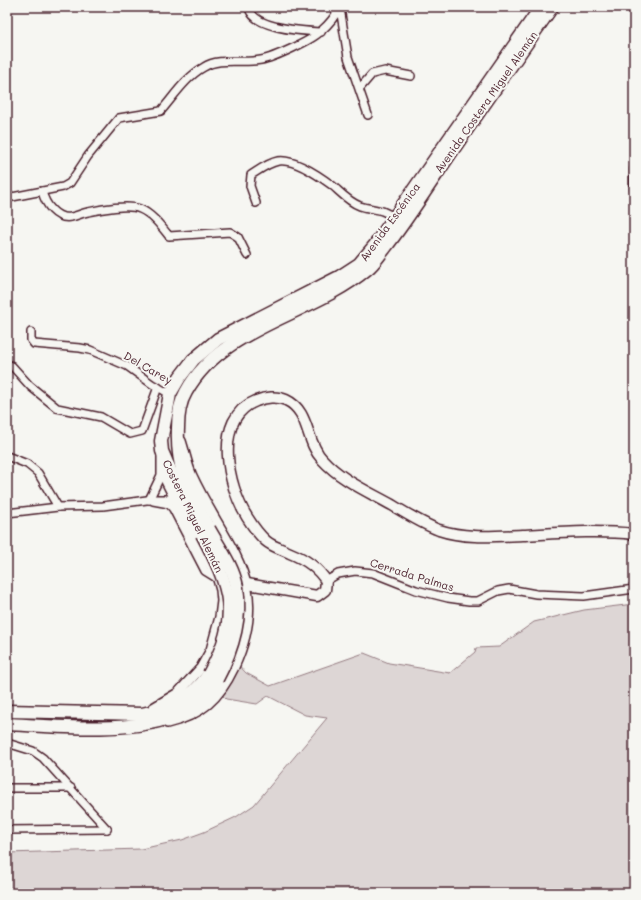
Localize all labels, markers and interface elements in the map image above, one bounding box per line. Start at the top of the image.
street label: Avenida Costera Miguel Alemán [431,28,540,176]
street label: Avenida Escénica [356,179,423,264]
street label: Del Carey [121,348,175,388]
street label: Costera Miguel Alemán [160,457,227,575]
street label: Cerrada Palmas [368,555,456,594]

